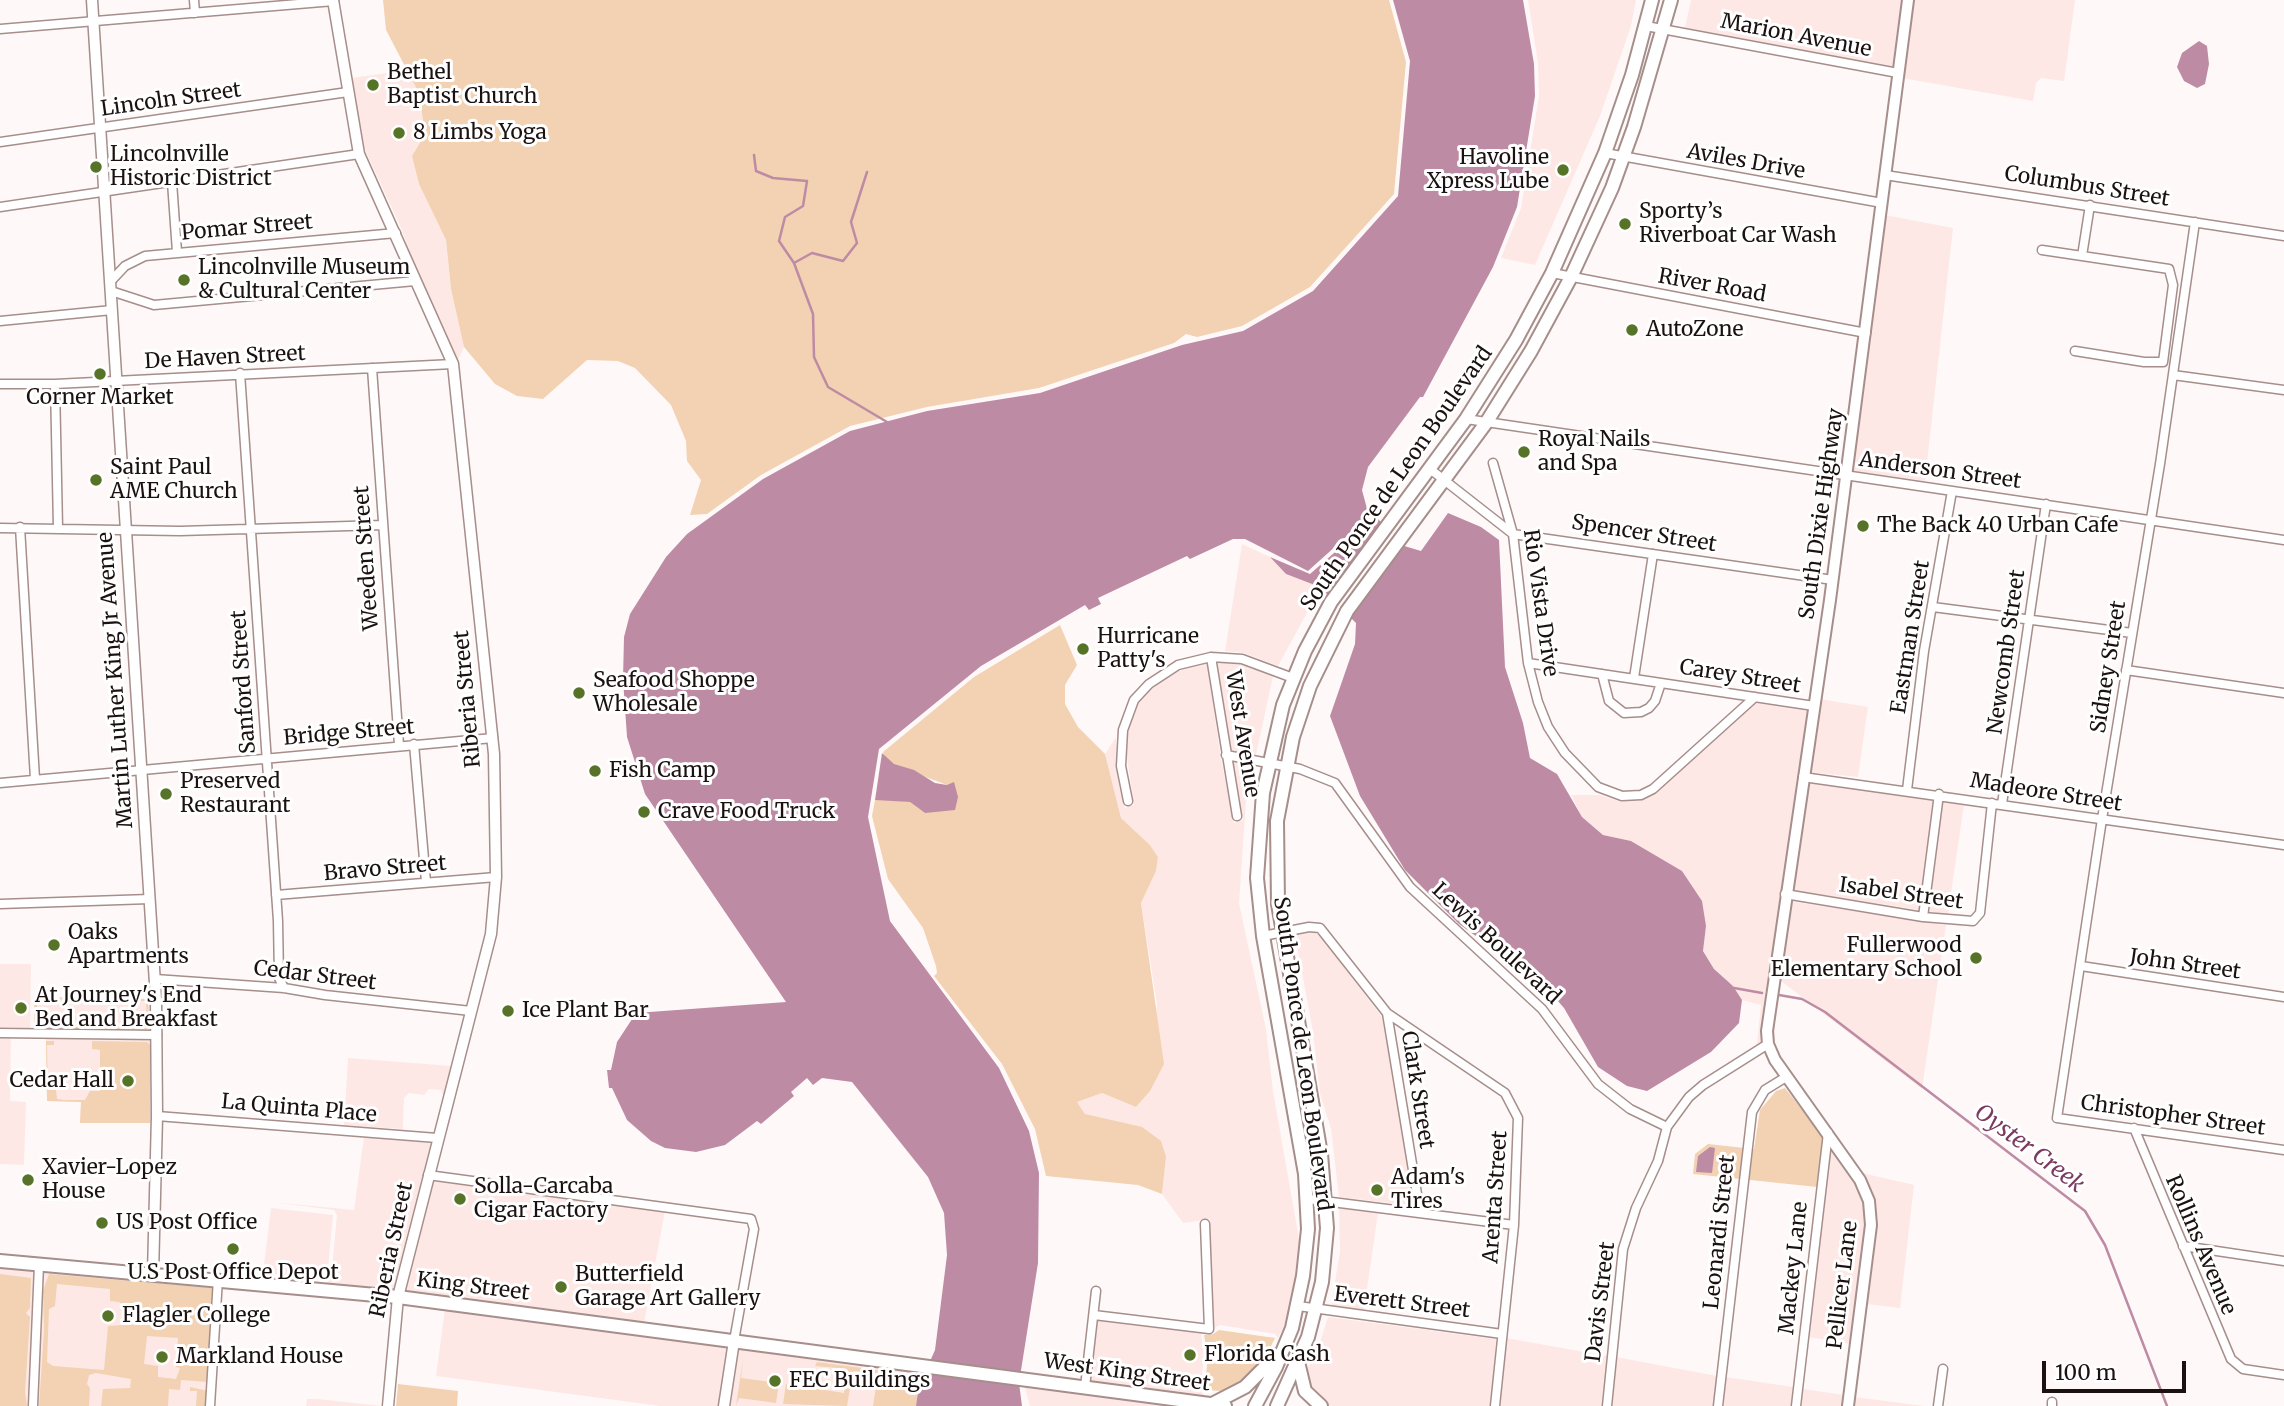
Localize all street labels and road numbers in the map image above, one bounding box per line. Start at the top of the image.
street label: Marion Avenue [1718,9,1874,63]
street label: Lincoln Street [99,78,243,122]
street label: Aviles Drive [1685,139,1807,185]
street label: Columbus Street [2003,162,2171,212]
street label: Pomar Street [180,210,314,246]
street label: River Road [1656,264,1768,308]
street label: De Haven Street [144,341,306,375]
street label: South Ponce de Leon Boulevard [1296,342,1498,616]
street label: South Dixie Highway [1795,407,1849,621]
street label: Anderson Street [1857,447,2023,495]
street label: Weeden Street [349,485,385,631]
street label: Spencer Street [1570,510,1718,558]
street label: Rio Vista Drive [1517,528,1563,678]
street label: Martin Luther King Jr Avenue [93,531,139,829]
street label: Eastman Street [1886,558,1936,716]
street label: Newcomb Street [1983,568,2031,736]
street label: Sidney Street [2086,599,2132,735]
street label: Sanford Street [226,609,262,755]
street label: Riberia Street [449,629,487,769]
street label: Carey Street [1678,655,1802,699]
street label: West Avenue [1220,669,1264,799]
street label: Bridge Street [282,715,416,751]
street label: Madeore Street [1968,769,2124,817]
street label: Bravo Street [323,851,447,887]
street label: Isabel Street [1837,873,1965,915]
street label: Lewis Boulevard [1427,878,1565,1010]
street label: South Ponce de Leon Boulevard [1267,895,1337,1213]
street label: John Street [2128,945,2242,985]
street label: Cedar Street [252,956,378,996]
street label: Clark Street [1395,1029,1439,1151]
street label: La Quinta Place [220,1090,378,1128]
street label: Christopher Street [2079,1091,2267,1141]
street label: Arenta Street [1479,1130,1513,1264]
street label: Leonardi Street [1699,1153,1741,1311]
street label: Rollins Avenue [2159,1171,2241,1319]
street label: Riberia Street [365,1180,419,1320]
street label: Mackey Lane [1775,1200,1813,1336]
street label: Pellicer Lane [1823,1219,1863,1351]
street label: Davis Street [1581,1240,1621,1364]
street label: King Street [415,1268,531,1306]
street label: Everett Street [1333,1282,1471,1324]
street label: West King Street [1042,1349,1212,1397]

